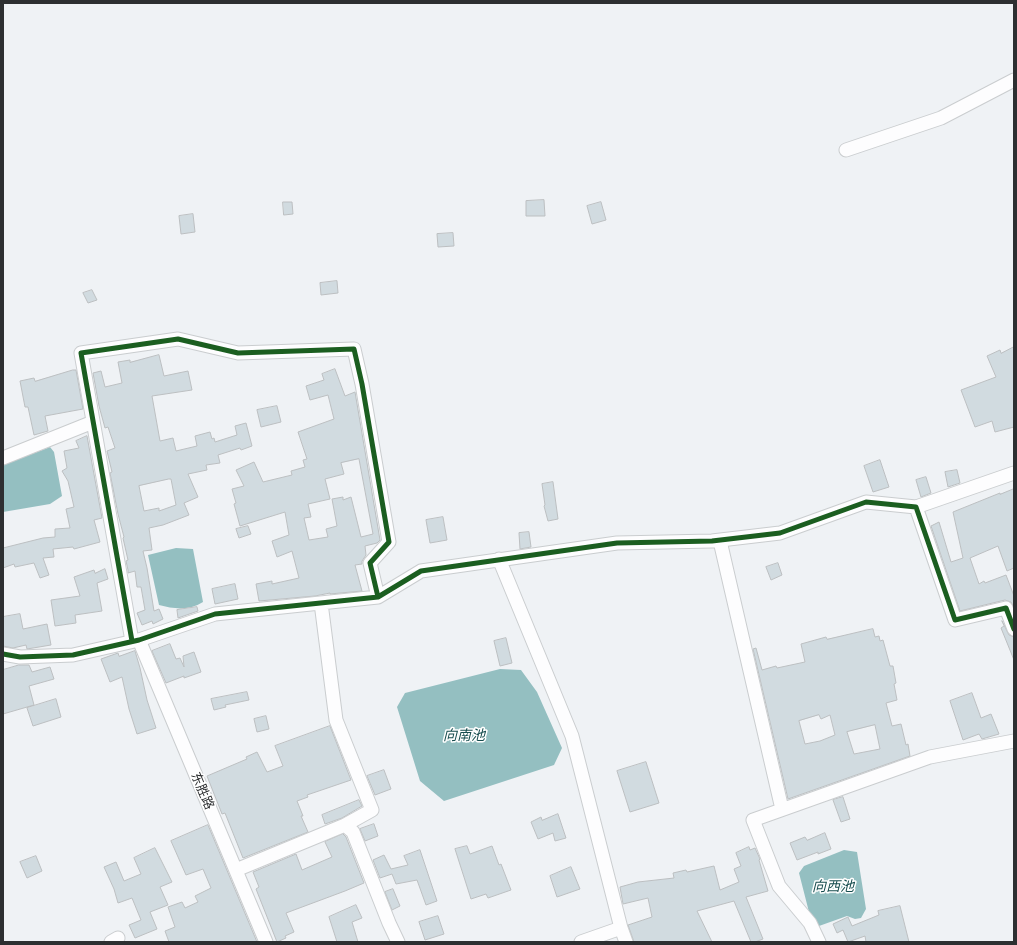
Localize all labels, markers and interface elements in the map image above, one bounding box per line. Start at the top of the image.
water label: 向南池 [443,728,485,744]
street label: 东胜路 [187,770,217,812]
water label: 向西池 [812,879,854,895]

